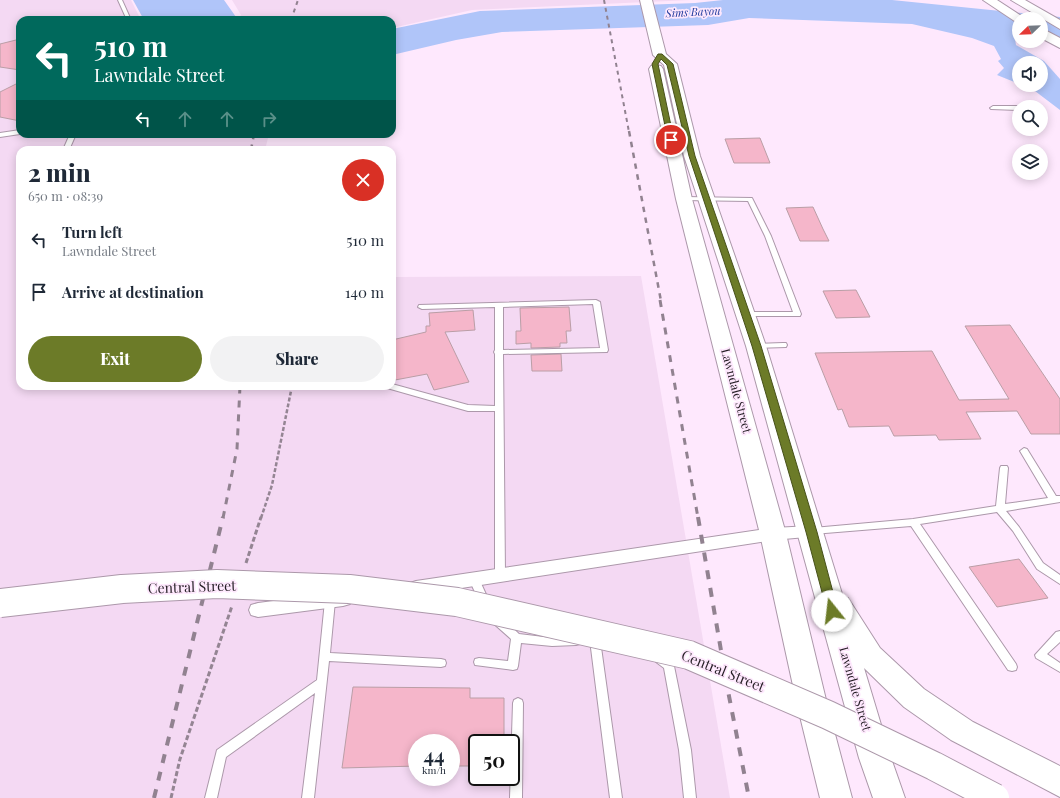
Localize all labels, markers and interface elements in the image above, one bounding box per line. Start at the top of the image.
water label: Sims Bayou [664,3,721,20]
north arrow [1012,12,1048,48]
map controls [1012,12,1048,180]
text: 510 m [94,27,168,64]
icon: left [28,32,80,84]
button: sound [1012,56,1048,92]
text: Lawndale Street [94,63,224,87]
button: search [1012,100,1048,136]
icon: left [132,108,154,130]
icon: ahead [174,108,196,130]
icon: ahead [216,108,238,130]
icon: right [258,108,280,130]
pin [654,123,688,157]
icon: arrive [660,129,682,151]
button: layers [1012,144,1048,180]
text: 2 min [28,156,91,188]
button: close [342,159,384,201]
text: 650 m · 08:39 [28,187,103,204]
text: Turn left [62,222,123,242]
icon: left [28,229,50,251]
text: 510 m [346,230,384,250]
text: Lawndale Street [62,242,156,259]
icon: arrive [28,281,50,303]
text: Arrive at destination [62,282,204,302]
text: 140 m [345,282,384,302]
button: Exit [28,336,202,382]
button: Share [210,336,384,382]
street label: Lawndale Street [718,347,756,436]
street label: Central Street [148,575,237,598]
position arrow [811,590,853,632]
street label: Central Street [679,645,769,696]
street label: Lawndale Street [836,645,876,733]
speed limit sign: 50 [468,734,520,786]
text: 44 [423,741,445,768]
text: km/h [422,763,446,777]

